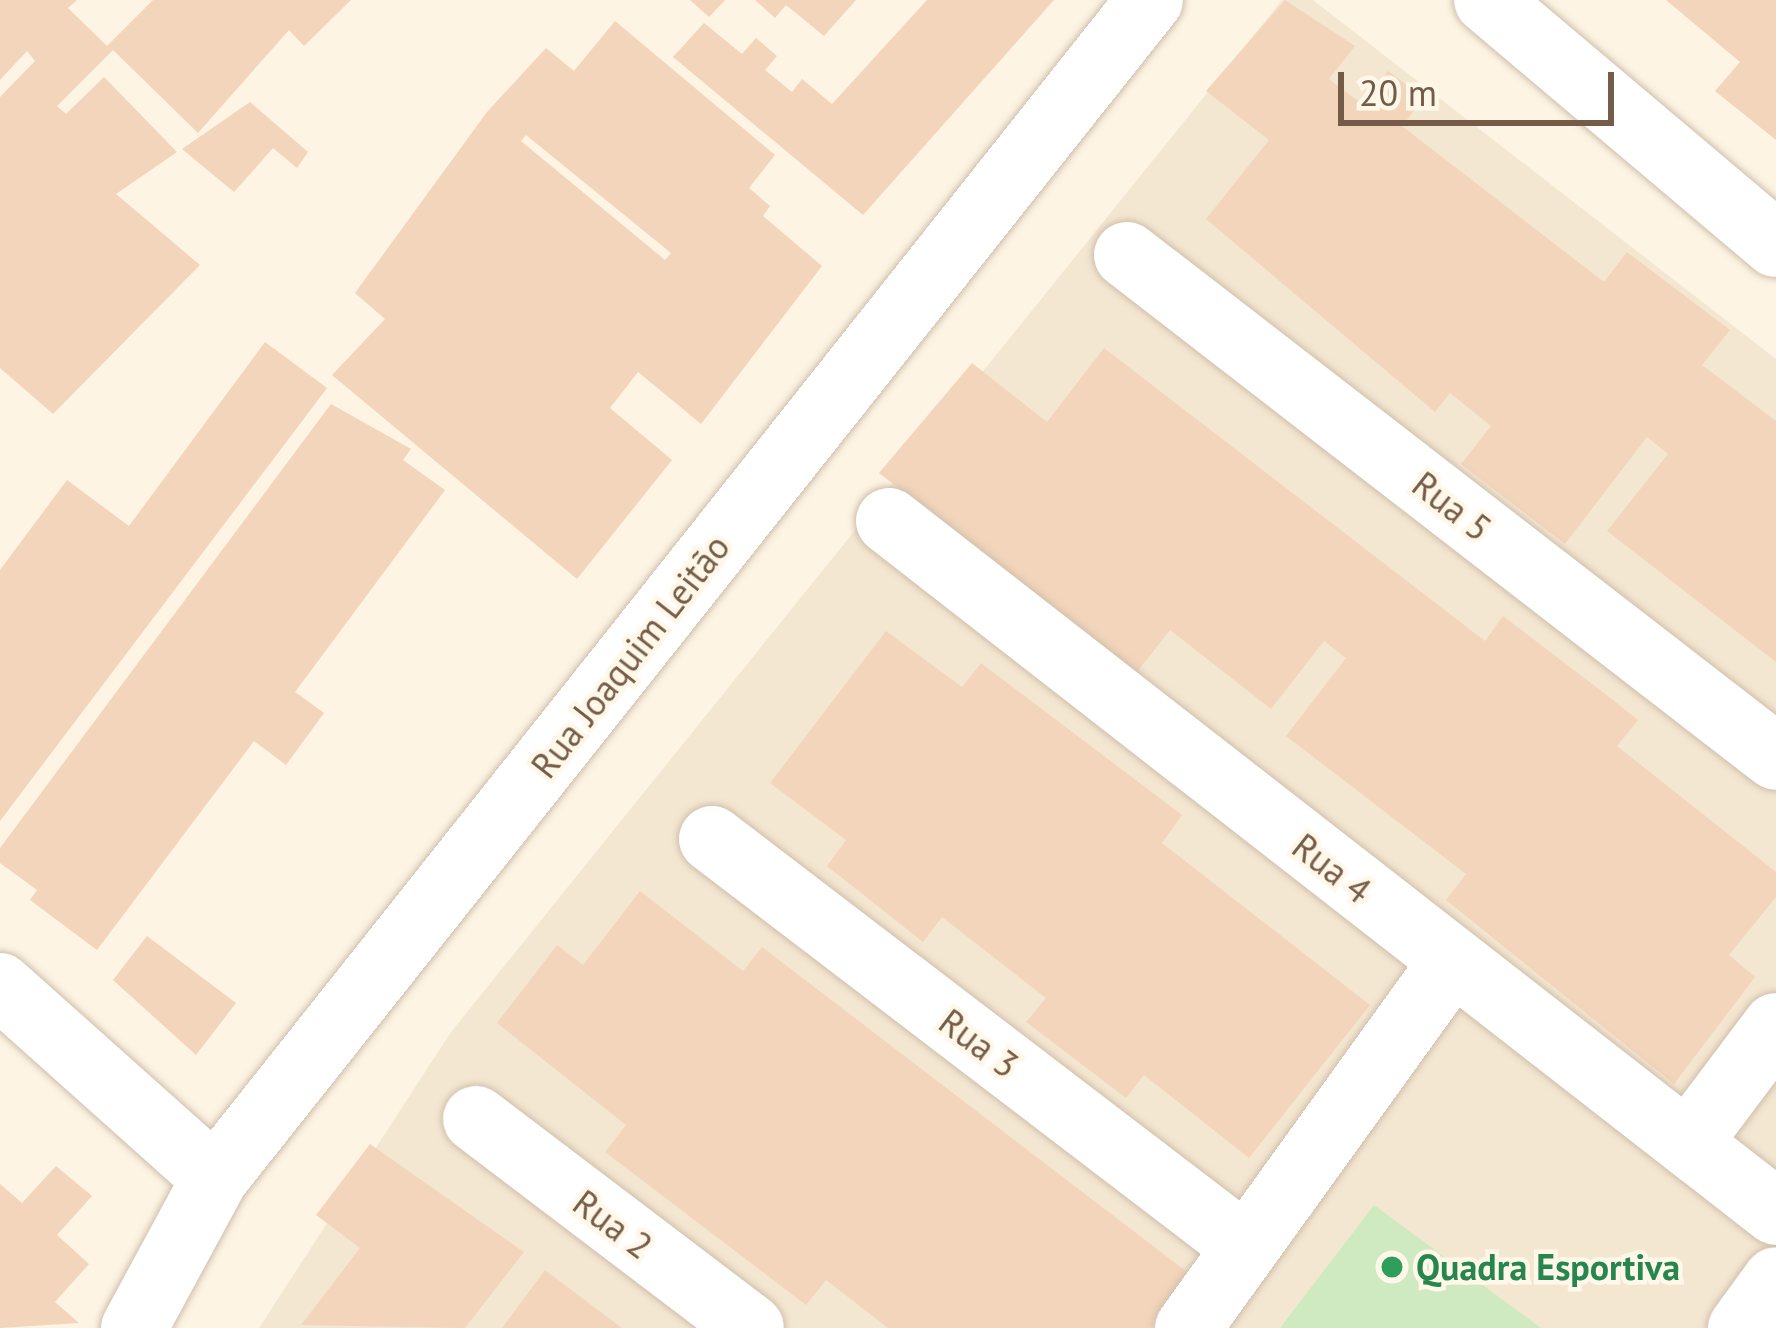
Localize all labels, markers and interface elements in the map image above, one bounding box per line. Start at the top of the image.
scale bar [1344,48,1620,122]
text: 20 m [1359,69,1437,116]
street label: Rua 5 [1404,462,1500,550]
street label: Rua Joaquim Leitão [522,526,738,786]
street label: Rua 4 [1284,824,1380,912]
street label: Rua 3 [931,999,1027,1087]
street label: Rua 2 [565,1180,661,1268]
place label: Quadra Esportiva [1416,1245,1680,1289]
marker: Quadra Esportiva [1379,1254,1405,1280]

